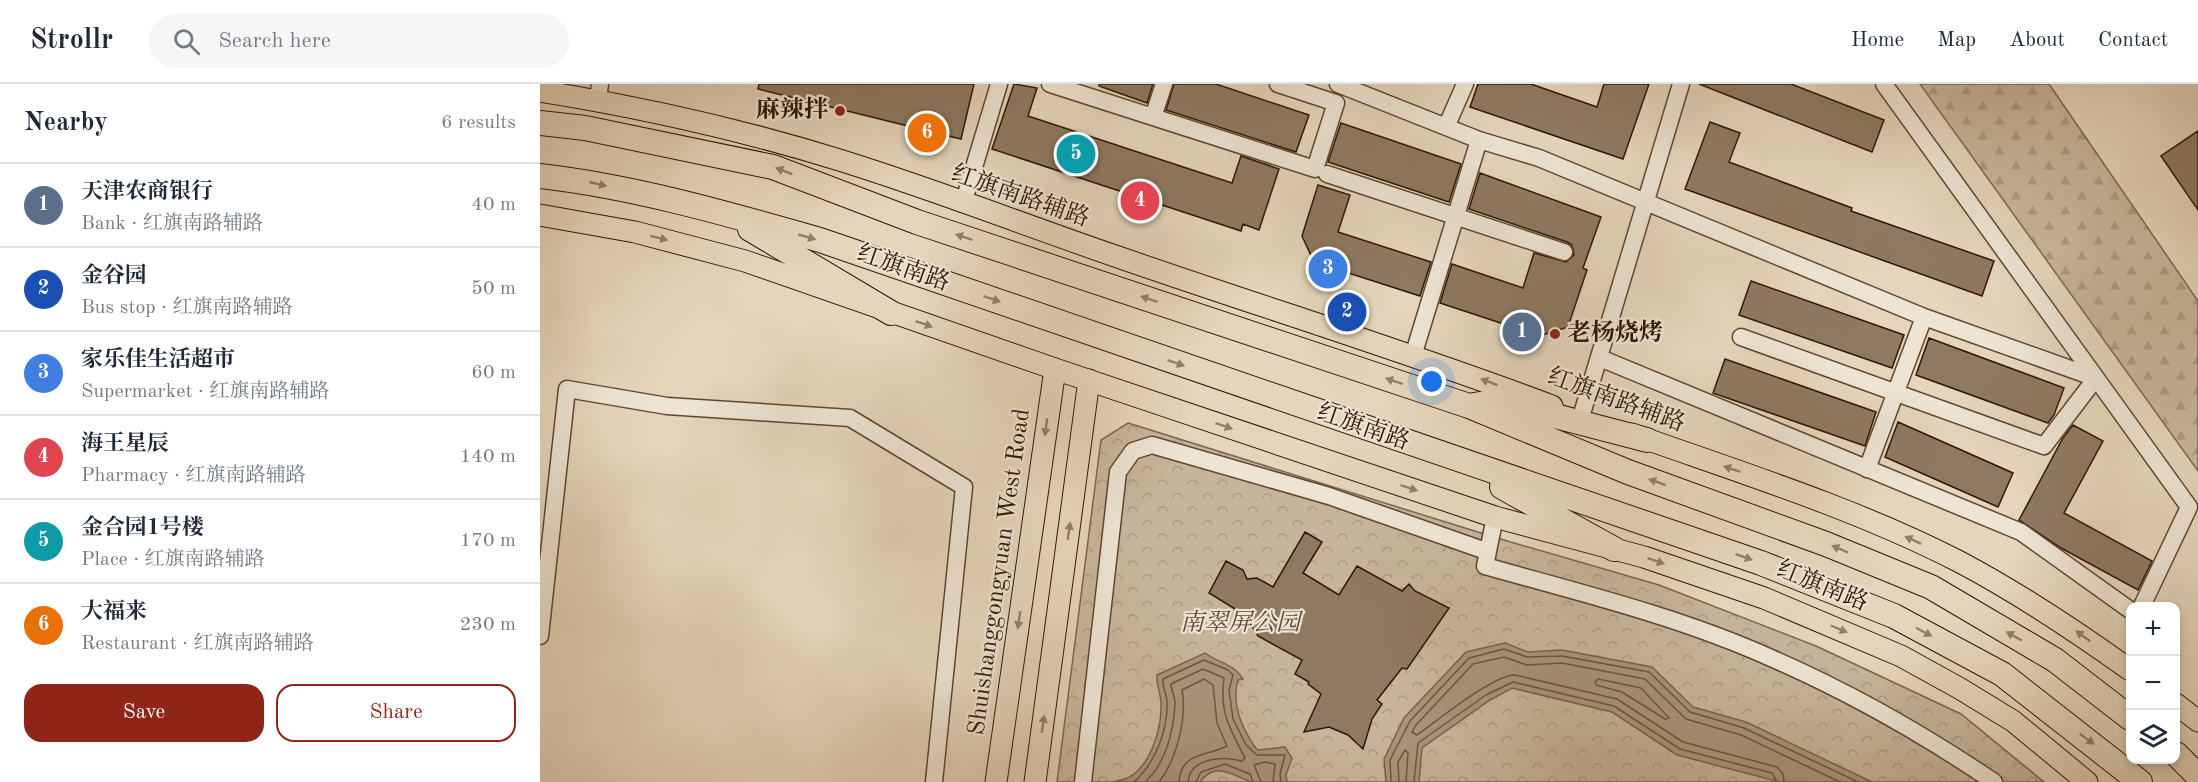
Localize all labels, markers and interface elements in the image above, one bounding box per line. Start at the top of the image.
search box [149,14,569,68]
icon: search [170,25,203,58]
text: Strollr [30,27,113,55]
text: Search here [218,30,331,52]
text: Home [1851,30,1904,51]
text: Map [1937,30,1976,51]
text: About [2009,30,2065,51]
text: Contact [2098,30,2168,51]
place label: 麻辣拌 [756,96,828,123]
marker: 麻辣拌 [833,104,847,118]
text: Nearby [24,110,108,136]
pin: 6 [908,110,946,156]
text: 6 results [441,113,516,133]
pin: 5 [1056,132,1096,176]
street label: 红旗南路辅路 [948,159,1093,232]
one-way arrow [775,166,793,175]
pin: 4 [1120,178,1160,224]
one-way arrow [589,180,608,189]
text: 天津农商银行 [81,181,213,203]
text: 1 [38,195,49,215]
text: 40 m [471,195,516,215]
text: Bank · 红旗南路辅路 [81,214,263,234]
one-way arrow [955,232,973,242]
one-way arrow [798,233,816,242]
one-way arrow [650,234,669,244]
street label: 红旗南路 [854,239,953,296]
pin: 3 [1308,246,1348,291]
text: 金谷园 [81,265,147,287]
text: 2 [38,279,49,299]
text: 50 m [471,279,516,299]
pin: 2 [1328,290,1366,334]
one-way arrow [1140,294,1158,304]
one-way arrow [983,295,1001,304]
text: Bus stop · 红旗南路辅路 [81,298,293,318]
pin: 1 [1502,310,1542,354]
place label: 老杨烧烤 [1567,319,1663,346]
one-way arrow [916,320,934,330]
marker: 老杨烧烤 [1548,327,1562,341]
text: 家乐佳生活超市 [81,349,235,371]
one-way arrow [1167,358,1185,368]
street label: 红旗南路辅路 [1544,362,1689,437]
text: 3 [38,363,49,383]
text: 60 m [471,363,516,383]
your location [1417,367,1446,396]
one-way arrow [1385,376,1403,385]
one-way arrow [1480,377,1498,386]
text: Supermarket · 红旗南路辅路 [81,382,329,402]
street label: 红旗南路 [1314,398,1413,455]
street label: Shuishanggongyuan West Road [965,407,1035,737]
one-way arrow [1042,418,1051,437]
one-way arrow [1215,422,1233,432]
text: 海王星辰 [81,433,169,455]
text: 4 [38,447,49,467]
text: 140 m [460,447,516,467]
one-way arrow [1723,463,1741,473]
text: Pharmacy · 红旗南路辅路 [81,466,305,486]
one-way arrow [1648,477,1666,487]
one-way arrow [1400,484,1418,493]
text: 金合园1号楼 [81,517,204,539]
one-way arrow [1064,521,1073,540]
text: 5 [38,531,49,551]
text: 170 m [460,531,516,551]
one-way arrow [1905,536,1922,545]
one-way arrow [1831,544,1849,553]
text: Place · 红旗南路辅路 [81,550,265,570]
one-way arrow [1735,553,1753,563]
street label: 红旗南路 [1773,555,1872,616]
one-way arrow [1647,557,1665,567]
text: 大福来 [81,601,147,623]
map controls [2126,602,2180,764]
button: + [2126,602,2180,656]
park label: 南翠屏公园 [1180,609,1304,636]
one-way arrow [1015,611,1024,630]
text: 6 [38,615,49,635]
text: 230 m [460,615,516,635]
one-way arrow [1830,625,1848,634]
one-way arrow [1916,627,1933,637]
one-way arrow [2075,630,2091,642]
one-way arrow [2005,631,2022,641]
text: Restaurant · 红旗南路辅路 [81,634,313,654]
button: − [2126,656,2180,710]
button: Save [24,684,264,742]
button: Share [276,684,516,742]
button: layers [2126,710,2180,764]
one-way arrow [1038,714,1047,733]
one-way arrow [2078,733,2094,745]

